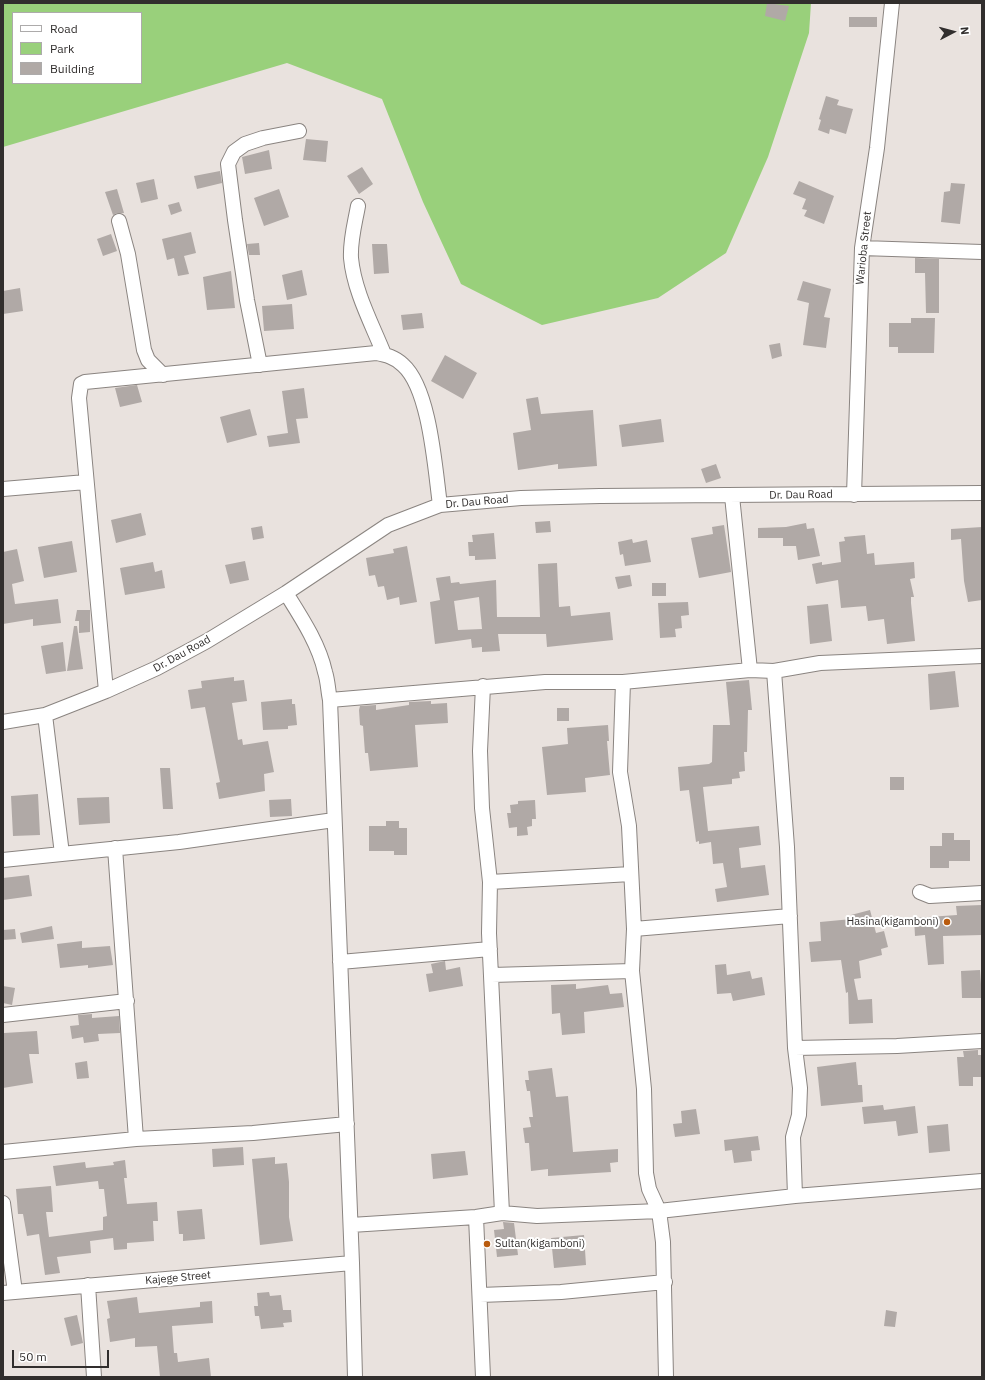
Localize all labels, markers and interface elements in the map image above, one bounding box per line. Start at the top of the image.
legend [12,12,142,84]
north arrow [933,12,973,52]
text: Road [50,21,78,36]
text: N [958,26,972,35]
text: Park [50,41,74,56]
text: Building [50,61,94,76]
street label: Warioba Street [854,211,874,285]
street label: Dr. Dau Road [769,488,833,502]
street label: Dr. Dau Road [445,493,509,511]
street label: Dr. Dau Road [151,633,213,675]
place label: Hasina(kigamboni) [846,915,939,929]
marker: Hasina(kigamboni) [942,917,952,927]
place label: Sultan(kigamboni) [495,1237,585,1251]
marker: Sultan(kigamboni) [482,1239,492,1249]
street label: Kajege Street [145,1269,211,1287]
scale bar [14,1342,111,1368]
text: 50 m [19,1349,47,1364]

